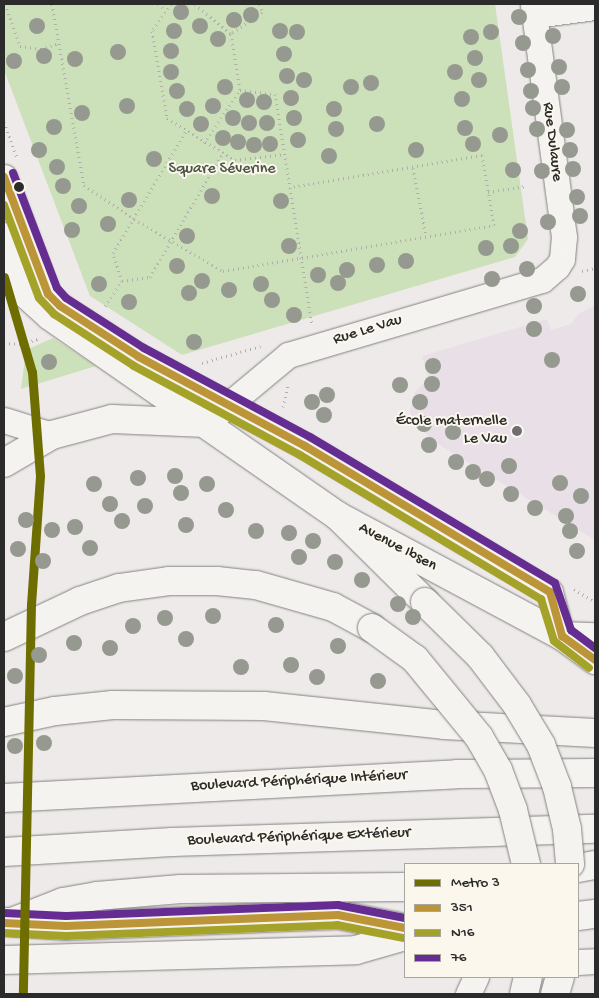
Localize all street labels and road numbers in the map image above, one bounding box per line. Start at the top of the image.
street label: Rue Dulaure [537,101,565,183]
street label: Rue Le Vau [331,311,405,351]
street label: Avenue Ibsen [355,519,439,577]
street label: Boulevard Périphérique Intérieur [190,767,408,797]
street label: Boulevard Périphérique Extérieur [187,825,411,851]

